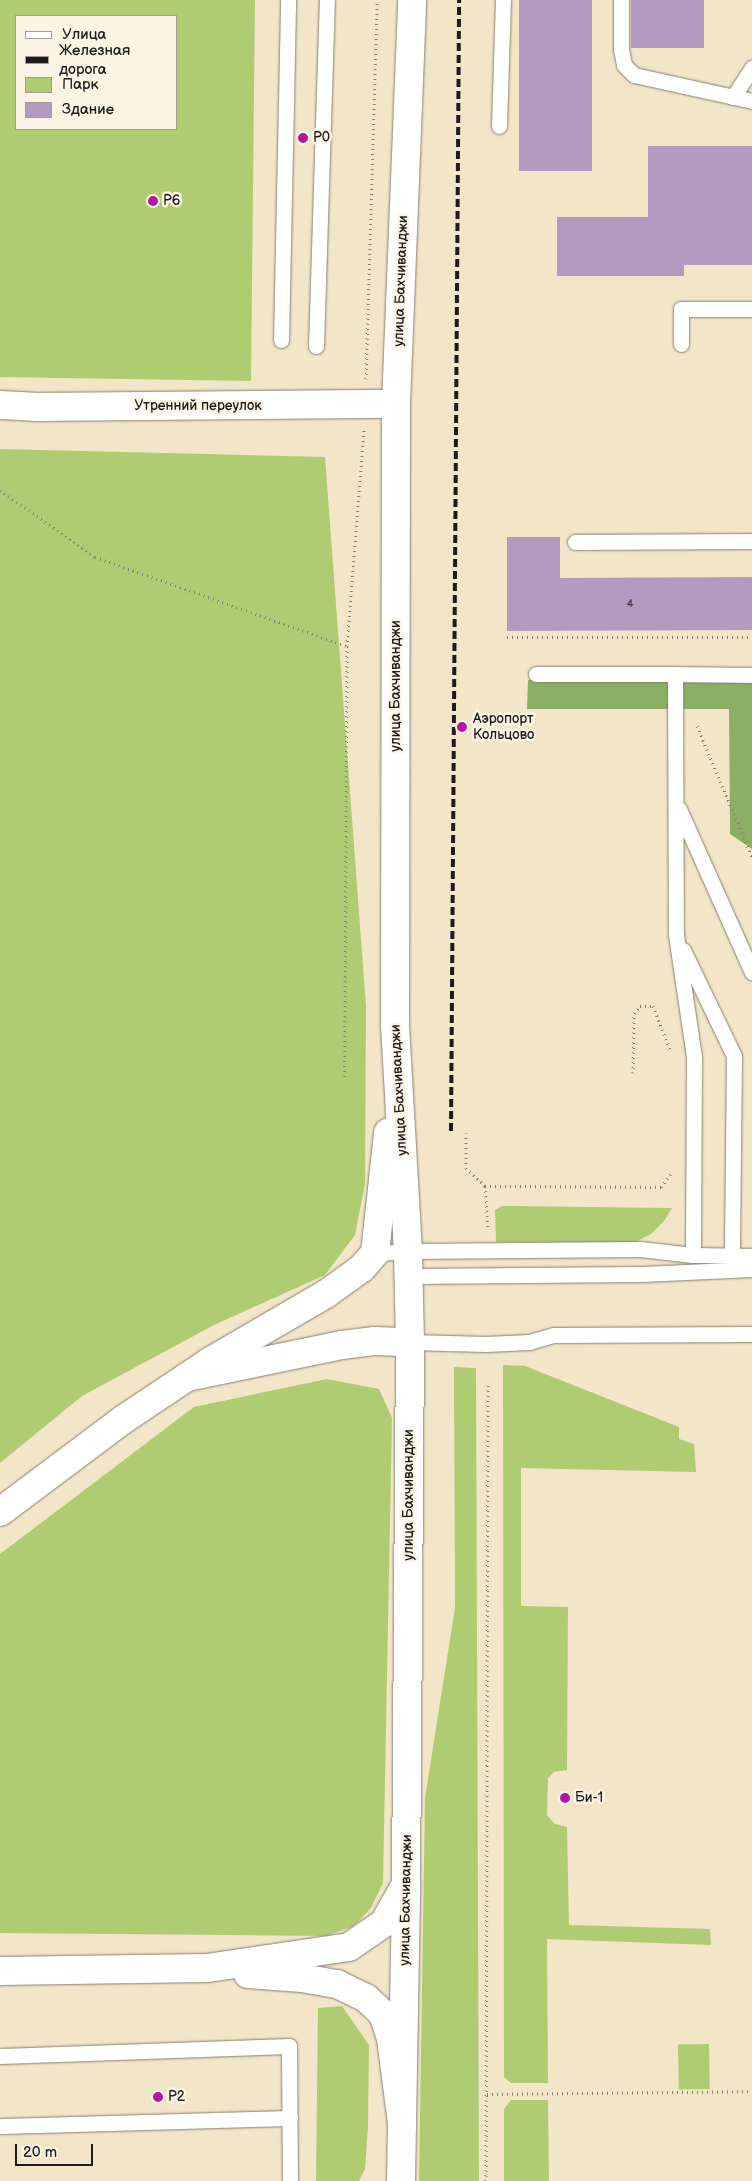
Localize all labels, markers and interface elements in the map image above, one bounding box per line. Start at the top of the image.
legend [15,15,178,130]
text: Улица [62,25,106,44]
text: Железная дорога [59,41,130,79]
text: Парк [62,75,99,94]
text: Здание [62,100,114,119]
place label: P0 [313,130,330,146]
marker: P0 [297,132,309,144]
place label: P6 [163,193,180,209]
marker: P6 [147,195,159,207]
street label: улица Бахчиванджи [390,215,412,347]
street label: Утренний переулок [134,398,262,414]
house number: 4 [627,597,633,611]
street label: улица Бахчиванджи [388,620,404,752]
place label: Аэропорт Кольцово [473,711,534,744]
marker: Аэропорт Кольцово [455,720,469,734]
street label: улица Бахчиванджи [387,1024,411,1156]
street label: улица Бахчиванджи [401,1429,417,1561]
place label: Би-1 [575,1790,603,1806]
marker: Би-1 [559,1792,571,1804]
street label: улица Бахчиванджи [396,1834,416,1966]
place label: P2 [168,2089,185,2105]
marker: P2 [152,2091,164,2103]
scale bar [18,2134,95,2166]
text: 20 m [23,2143,57,2162]

